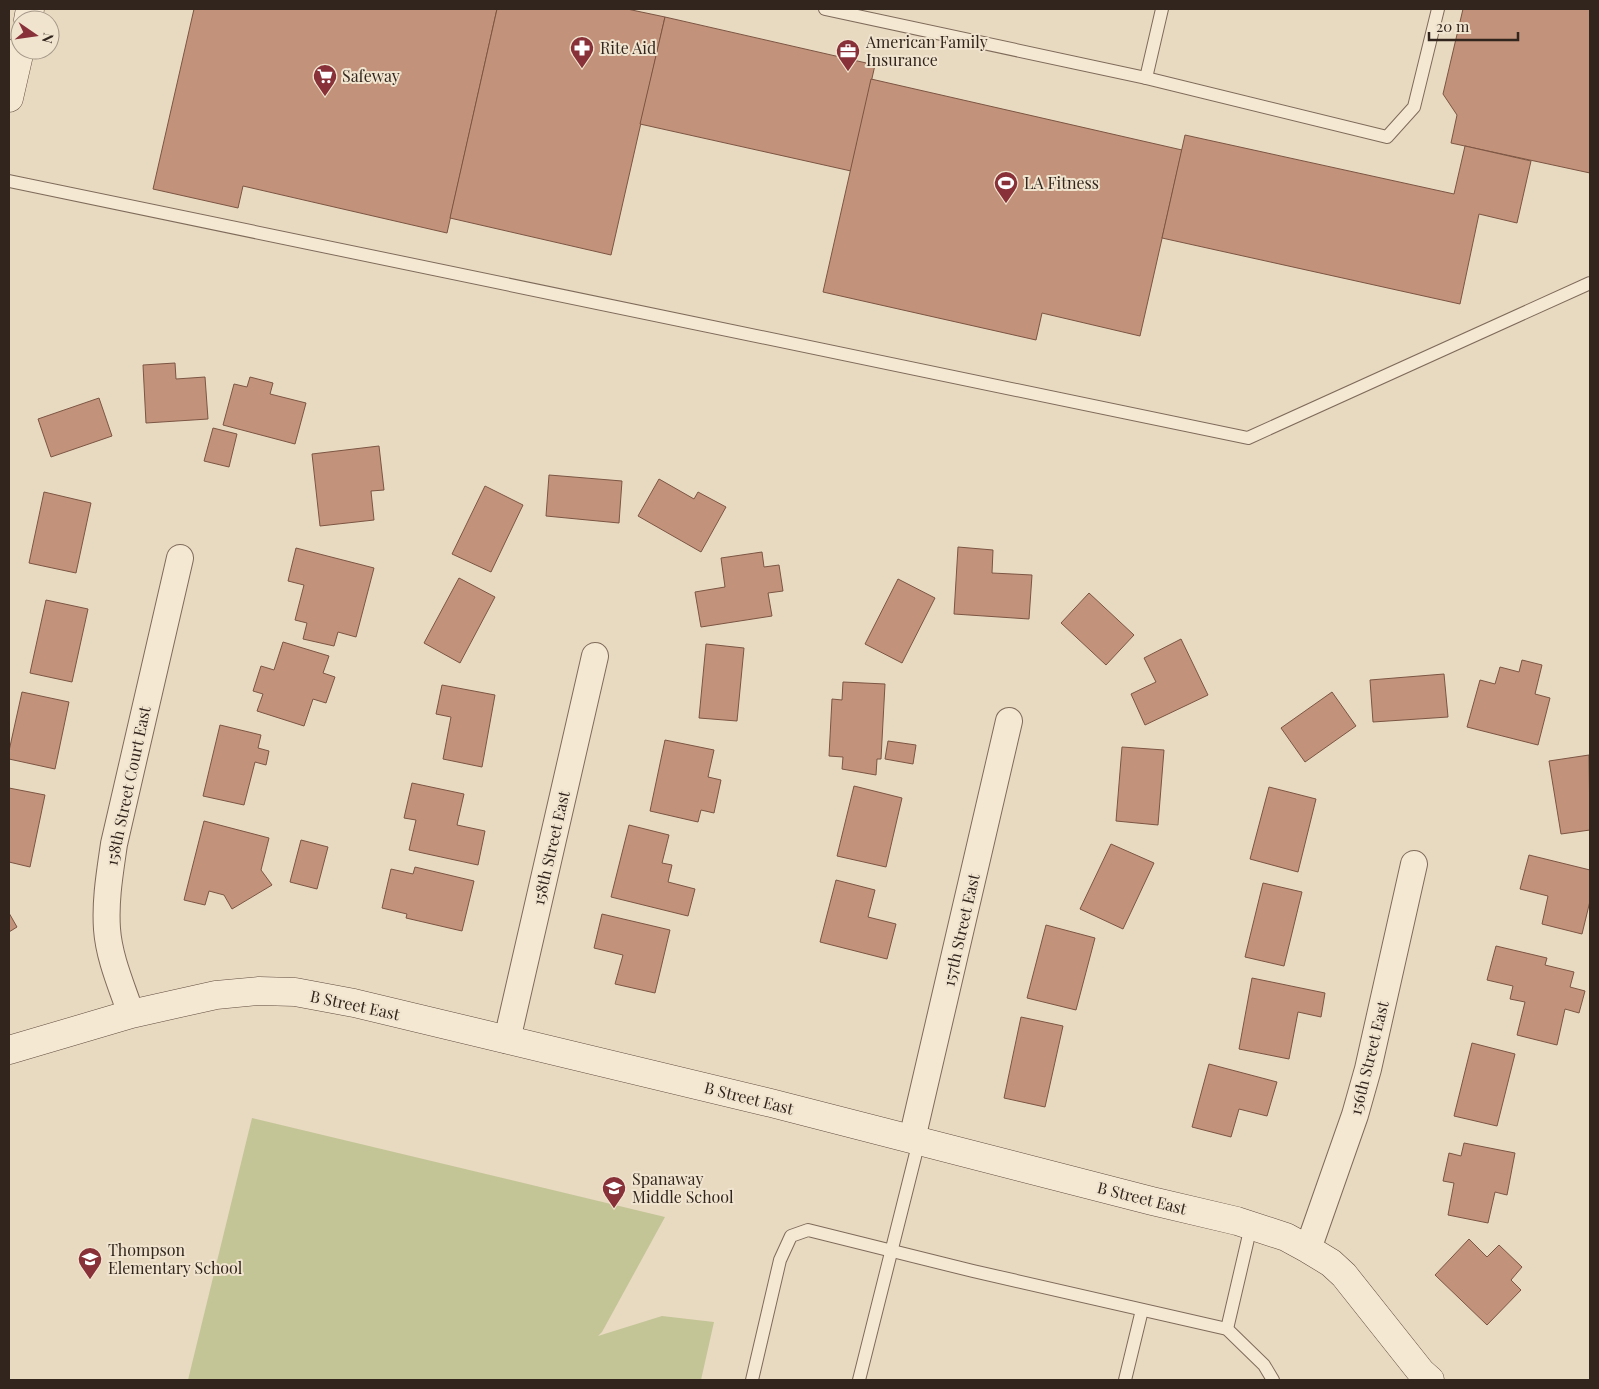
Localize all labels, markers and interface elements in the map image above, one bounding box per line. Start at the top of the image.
north arrow [10,10,60,60]
scale bar [1429,10,1518,42]
text: 20 m [1436,16,1470,36]
text: N [38,31,59,45]
place label: American Family Insurance [865,31,988,70]
pharmacy icon: Rite Aid [569,35,595,69]
place label: Rite Aid [600,37,656,58]
office icon: American Family Insurance [835,38,861,72]
supermarket icon: Safeway [312,63,338,97]
place label: Safeway [342,65,400,86]
sports icon: LA Fitness [993,170,1019,204]
place label: LA Fitness [1024,172,1099,193]
street label: 158th Street Court East [100,704,155,868]
street label: 158th Street East [527,788,574,907]
street label: 157th Street East [937,871,984,988]
street label: B Street East [308,985,402,1024]
street label: 156th Street East [1344,998,1393,1117]
street label: B Street East [702,1076,796,1119]
place label: Spanaway Middle School [632,1168,734,1207]
school or university icon: Spanaway Middle School [601,1175,627,1209]
street label: B Street East [1095,1176,1189,1219]
place label: Thompson Elementary School [108,1239,243,1278]
school or university icon: Thompson Elementary School [77,1246,103,1280]

